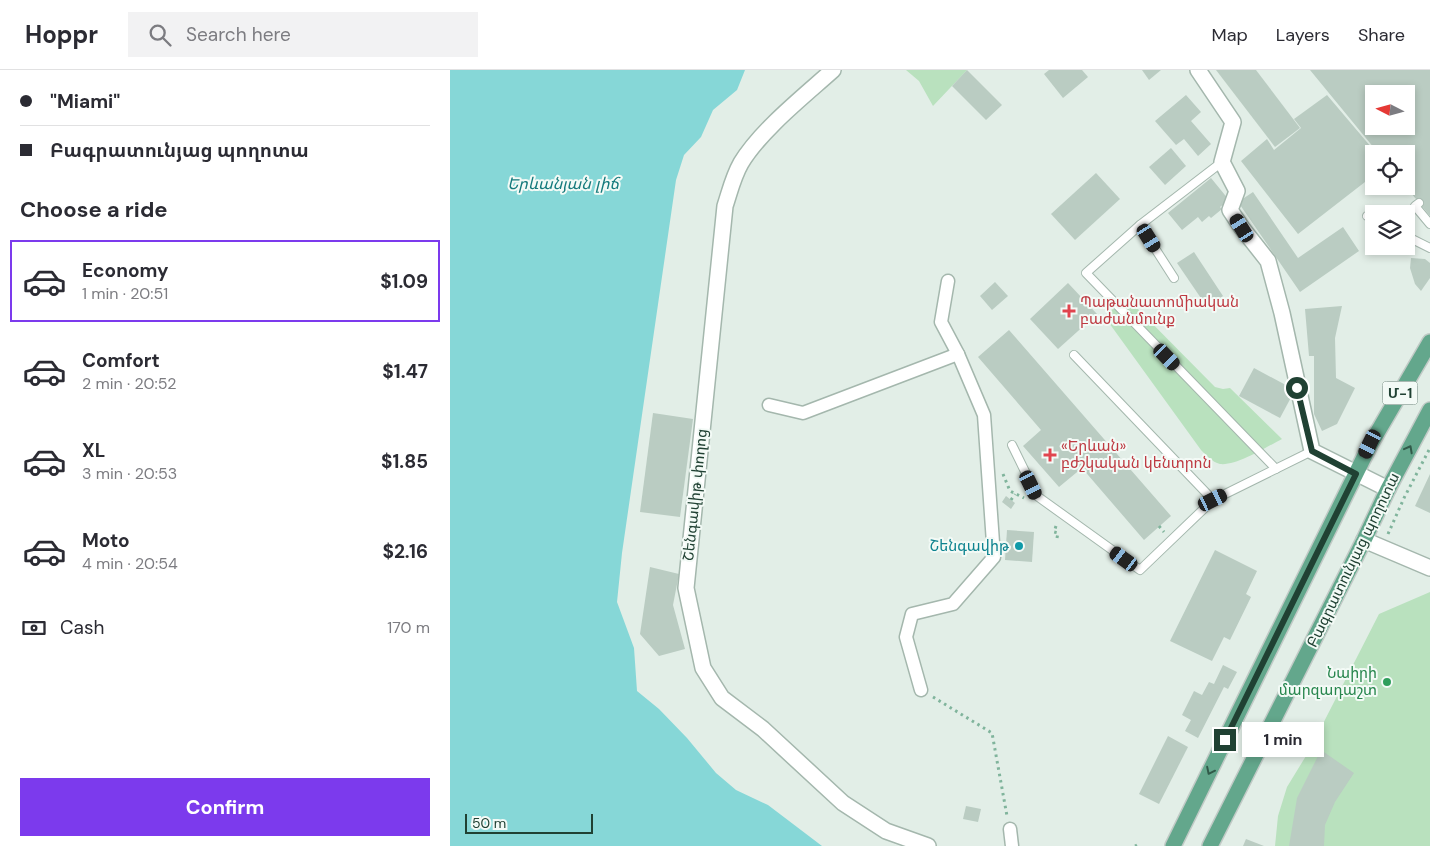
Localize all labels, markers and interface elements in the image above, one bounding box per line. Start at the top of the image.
search box [128,12,478,57]
text: Hoppr [25,19,98,50]
icon: search [146,21,174,49]
text: Search here [186,22,291,47]
text: Map [1212,23,1248,47]
text: Layers [1276,23,1330,47]
text: Share [1358,23,1405,47]
north arrow [1365,85,1415,135]
map controls [1365,85,1415,255]
text: "Miami" [50,89,120,114]
text: Բագրատունյաց պողոտա [50,138,309,163]
button: locate [1365,145,1415,195]
water label: Երևանյան լիճ [507,173,622,194]
text: Choose a ride [20,195,168,224]
button: layers [1365,205,1415,255]
car [1227,211,1256,245]
car [1134,221,1163,255]
text: Economy [82,258,169,283]
icon: car [22,259,67,304]
text: $1.09 [380,269,428,294]
text: 1 min · 20:51 [82,283,168,304]
place label: Պաթանատոմիական բաժանմունք [1080,292,1239,329]
marker: Պաթանատոմիական բաժանմունք [1062,304,1076,318]
car [1151,341,1182,373]
text: Comfort [82,348,160,373]
icon: car [22,349,67,394]
text: $1.47 [382,359,428,384]
text: 2 min · 20:52 [82,373,176,394]
route start [1286,377,1308,399]
road number: Մ-1 [1382,382,1418,404]
car [1356,427,1383,461]
street label: Շենգավիթ փողոց [678,428,712,562]
place label: «Երևան» բժշկական կենտրոն [1061,436,1212,473]
text: XL [82,438,105,463]
icon: car [22,439,67,484]
one-way arrow [1403,446,1413,455]
marker: «Երևան» բժշկական կենտրոն [1043,448,1057,462]
text: $1.85 [381,449,428,474]
text: 3 min · 20:53 [82,463,177,484]
car [1017,468,1044,502]
street label: Բագրատունյաց պողոտա [1302,469,1404,651]
car [1196,487,1229,513]
text: Moto [82,528,130,553]
icon: car [22,529,67,574]
place label: Շենգավիթ [930,536,1010,556]
text: $2.16 [382,539,428,564]
marker: Շենգավիթ [1013,540,1025,552]
car [1107,544,1140,574]
text: 4 min · 20:54 [82,553,178,574]
icon: cash [20,614,48,642]
text: Cash [60,615,104,640]
text: 170 m [387,617,430,638]
place label: Նաիրի մարզադաշտ [1279,663,1377,700]
marker: Նաիրի մարզադաշտ [1381,676,1393,688]
callout: 1 min [1242,722,1325,758]
route end [1214,729,1236,751]
text: 1 min [1264,729,1302,750]
one-way arrow [1206,766,1216,775]
button: Confirm [20,778,430,836]
scale bar [465,811,592,834]
text: 50 m [472,814,506,832]

